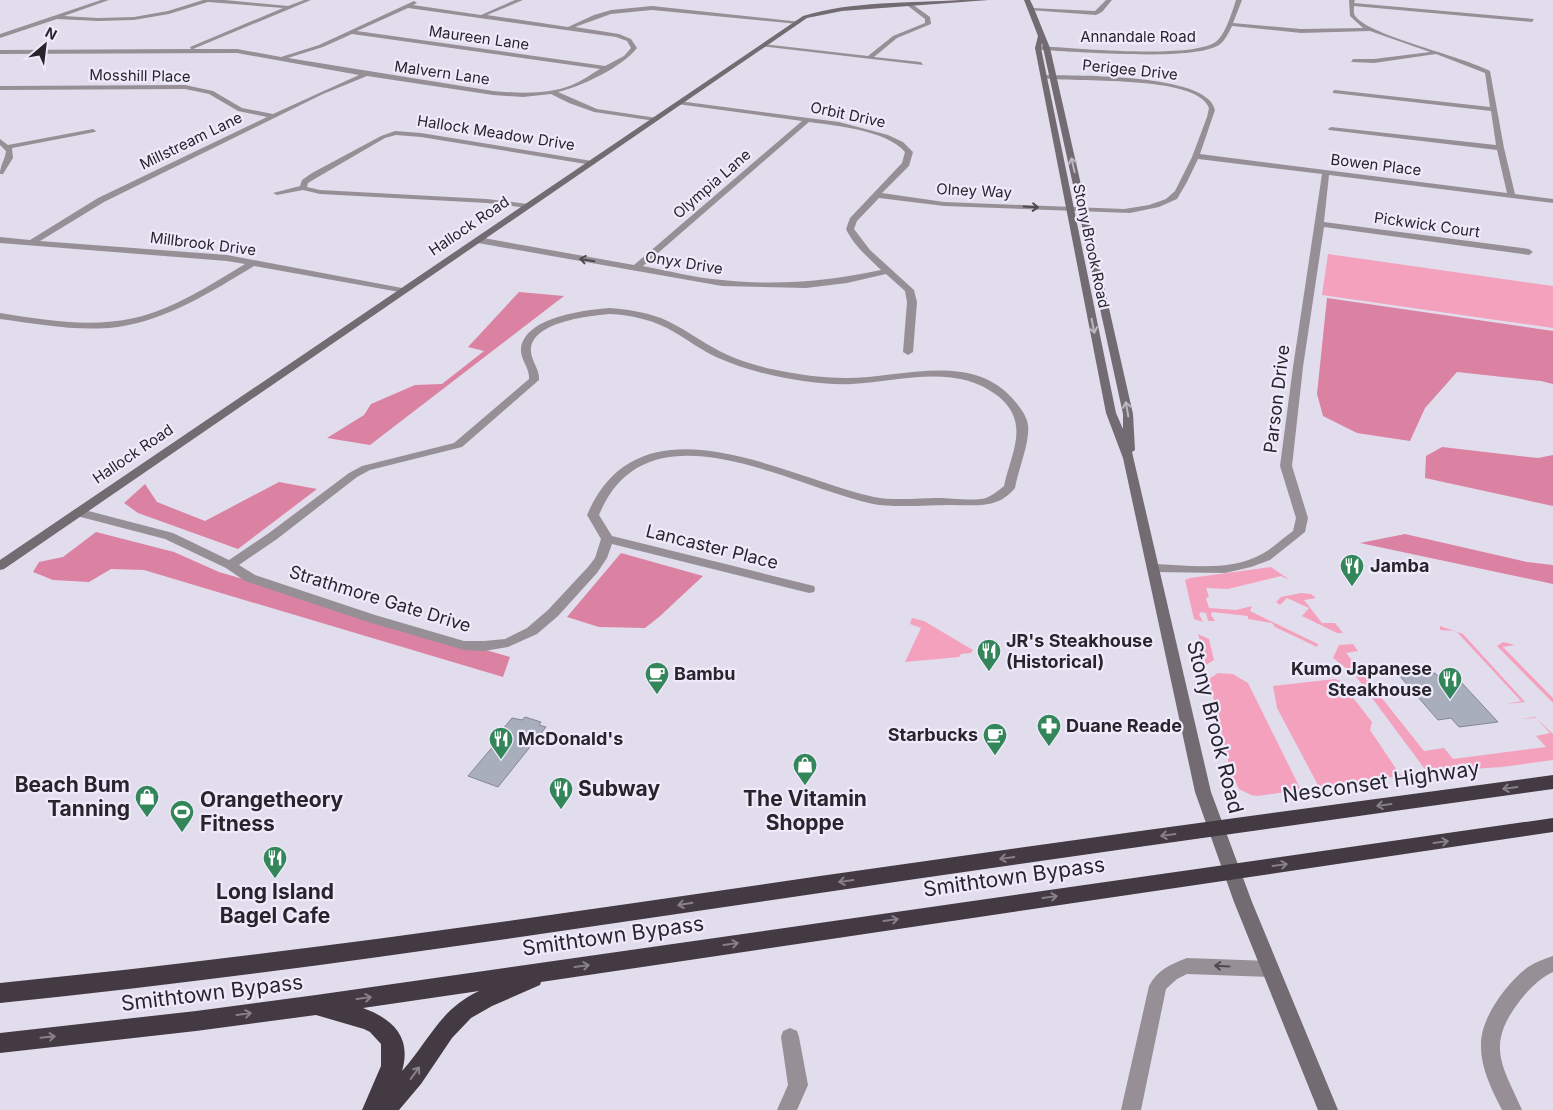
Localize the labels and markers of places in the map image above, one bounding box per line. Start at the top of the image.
restaurant icon: Jamba [1339,553,1365,587]
place label: Jamba [1370,555,1429,576]
place label: JR's Steakhouse (Historical) [1006,630,1153,672]
restaurant icon: JR's Steakhouse (Historical) [976,638,1002,672]
place label: Kumo Japanese Steakhouse [1291,658,1432,700]
cafe icon: Bambu [644,661,670,695]
place label: Bambu [674,663,735,684]
restaurant icon: Kumo Japanese Steakhouse [1437,666,1463,700]
pharmacy icon: Duane Reade [1036,713,1062,747]
place label: Duane Reade [1066,715,1182,736]
cafe icon: Starbucks [982,722,1008,756]
place label: Starbucks [888,724,978,745]
restaurant icon: McDonald's [488,726,514,760]
place label: McDonald's [518,728,623,749]
shop icon: The Vitamin Shoppe [792,752,818,786]
place label: Beach Bum Tanning [15,772,130,821]
restaurant icon: Subway [548,776,574,810]
place label: Subway [578,776,660,801]
shop icon: Beach Bum Tanning [134,784,160,818]
place label: The Vitamin Shoppe [743,786,867,835]
place label: Orangetheory Fitness [200,787,344,836]
sports icon: Orangetheory Fitness [169,799,195,833]
restaurant icon: Long Island Bagel Cafe [262,845,288,879]
place label: Long Island Bagel Cafe [216,879,334,928]

